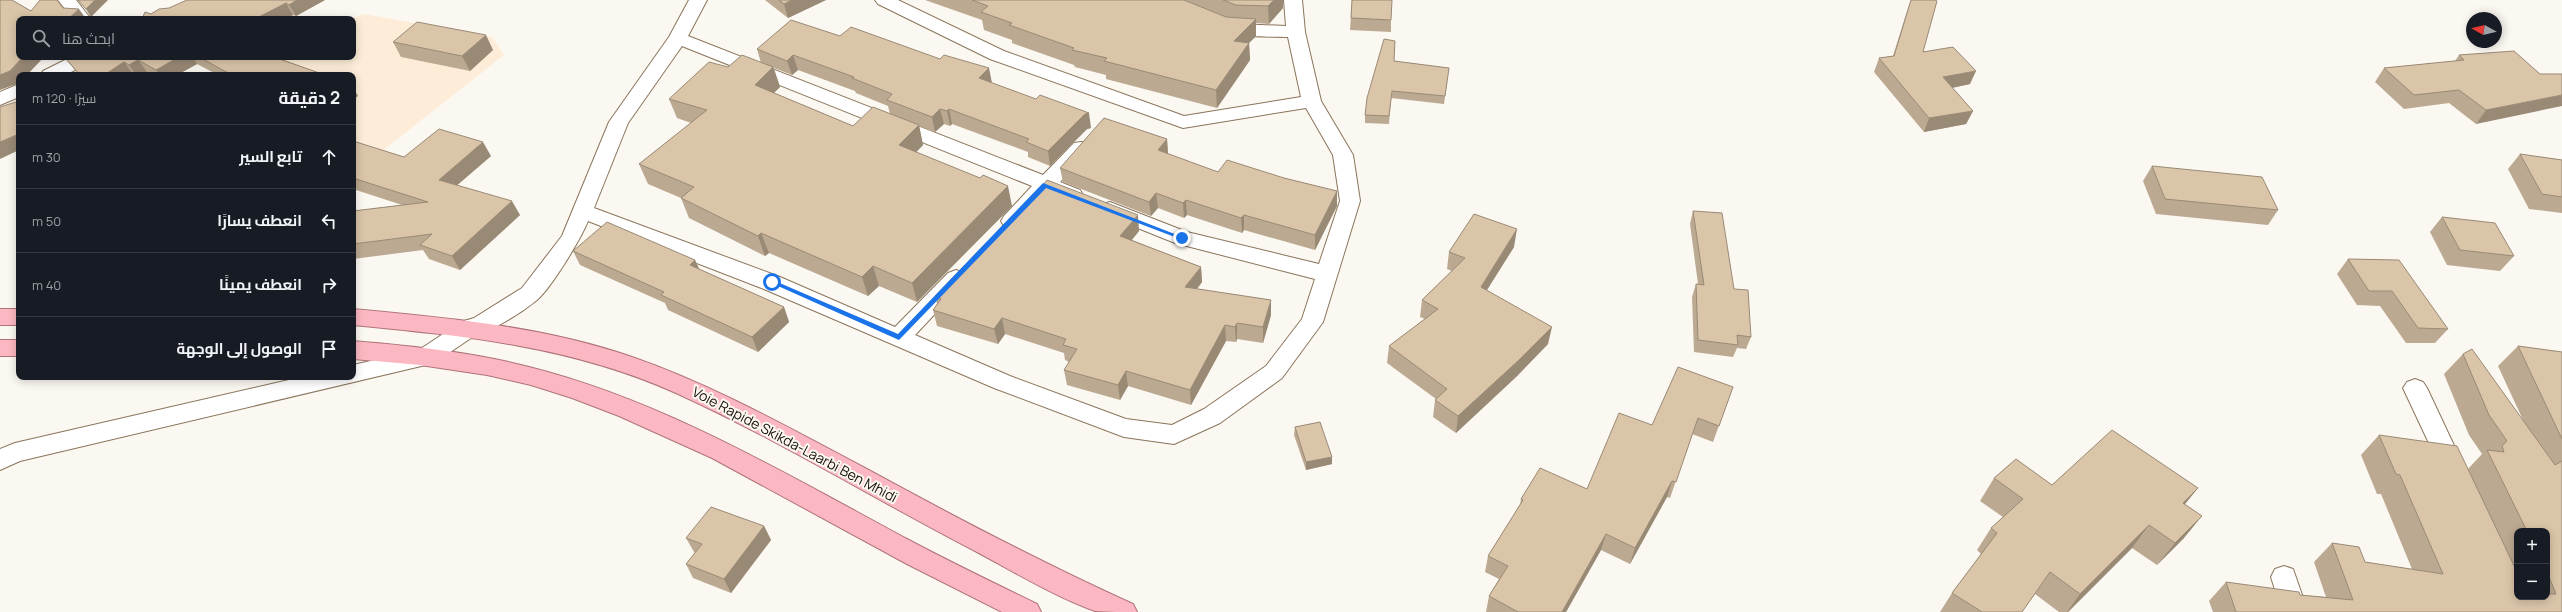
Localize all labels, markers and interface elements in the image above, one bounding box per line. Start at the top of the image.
north arrow [2466,12,2502,48]
search box [16,16,356,60]
icon: search [30,27,52,49]
text: ابحث هنا [62,28,115,49]
text: 2 دقيقة [278,86,340,109]
text: سيرًا · 120 m [32,89,96,107]
text: تابع السير [239,146,302,167]
icon: ahead [318,146,340,168]
text: 30 m [32,148,61,166]
text: انعطف يسارًا [217,210,302,231]
icon: left [318,210,340,232]
text: 50 m [32,212,61,230]
route end [1173,229,1191,247]
route start [763,273,781,291]
text: انعطف يمينًا [219,274,302,295]
icon: right [318,274,340,296]
text: 40 m [32,276,61,294]
text: الوصول إلى الوجهة [176,338,302,359]
icon: arrive [318,338,340,360]
street label: Voie Rapide Skikda-Laarbi Ben Mhidi [689,382,901,506]
map controls [2514,528,2550,600]
button: + [2514,528,2550,564]
button: − [2514,564,2550,600]

